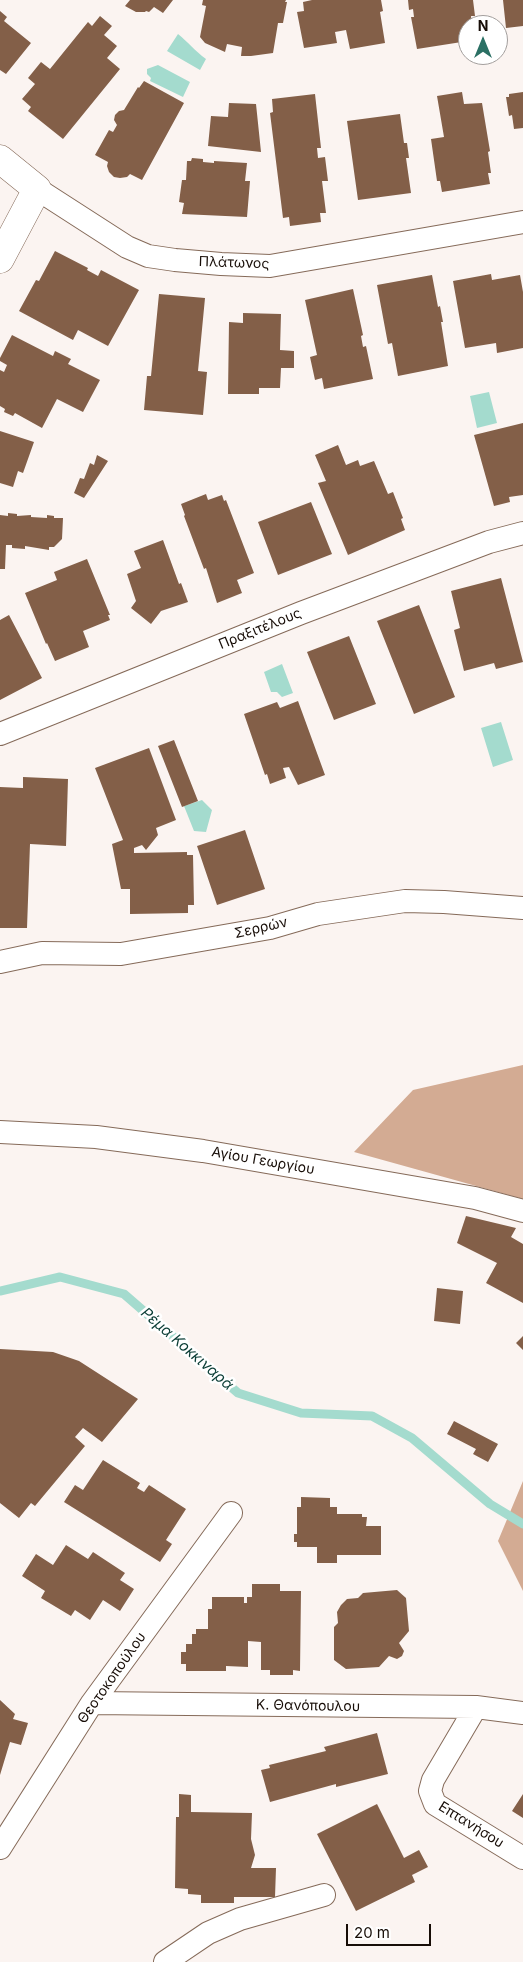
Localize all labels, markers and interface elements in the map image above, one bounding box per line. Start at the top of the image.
north arrow [458,15,508,65]
text: N [478,17,488,34]
street label: Πλάτωνος [198,253,270,273]
street label: Πραξιτέλους [216,605,304,653]
street label: Σερρών [233,914,289,942]
street label: Αγίου Γεωργίου [210,1144,316,1178]
water label: Ρέμα Κοκκιναρά [137,1304,237,1394]
street label: Θεοτοκοπούλου [74,1629,150,1727]
street label: Κ. Θανόπουλου [256,1697,360,1715]
street label: Επτανήσου [435,1798,507,1852]
scale bar [348,1914,433,1946]
text: 20 m [354,1923,390,1942]

